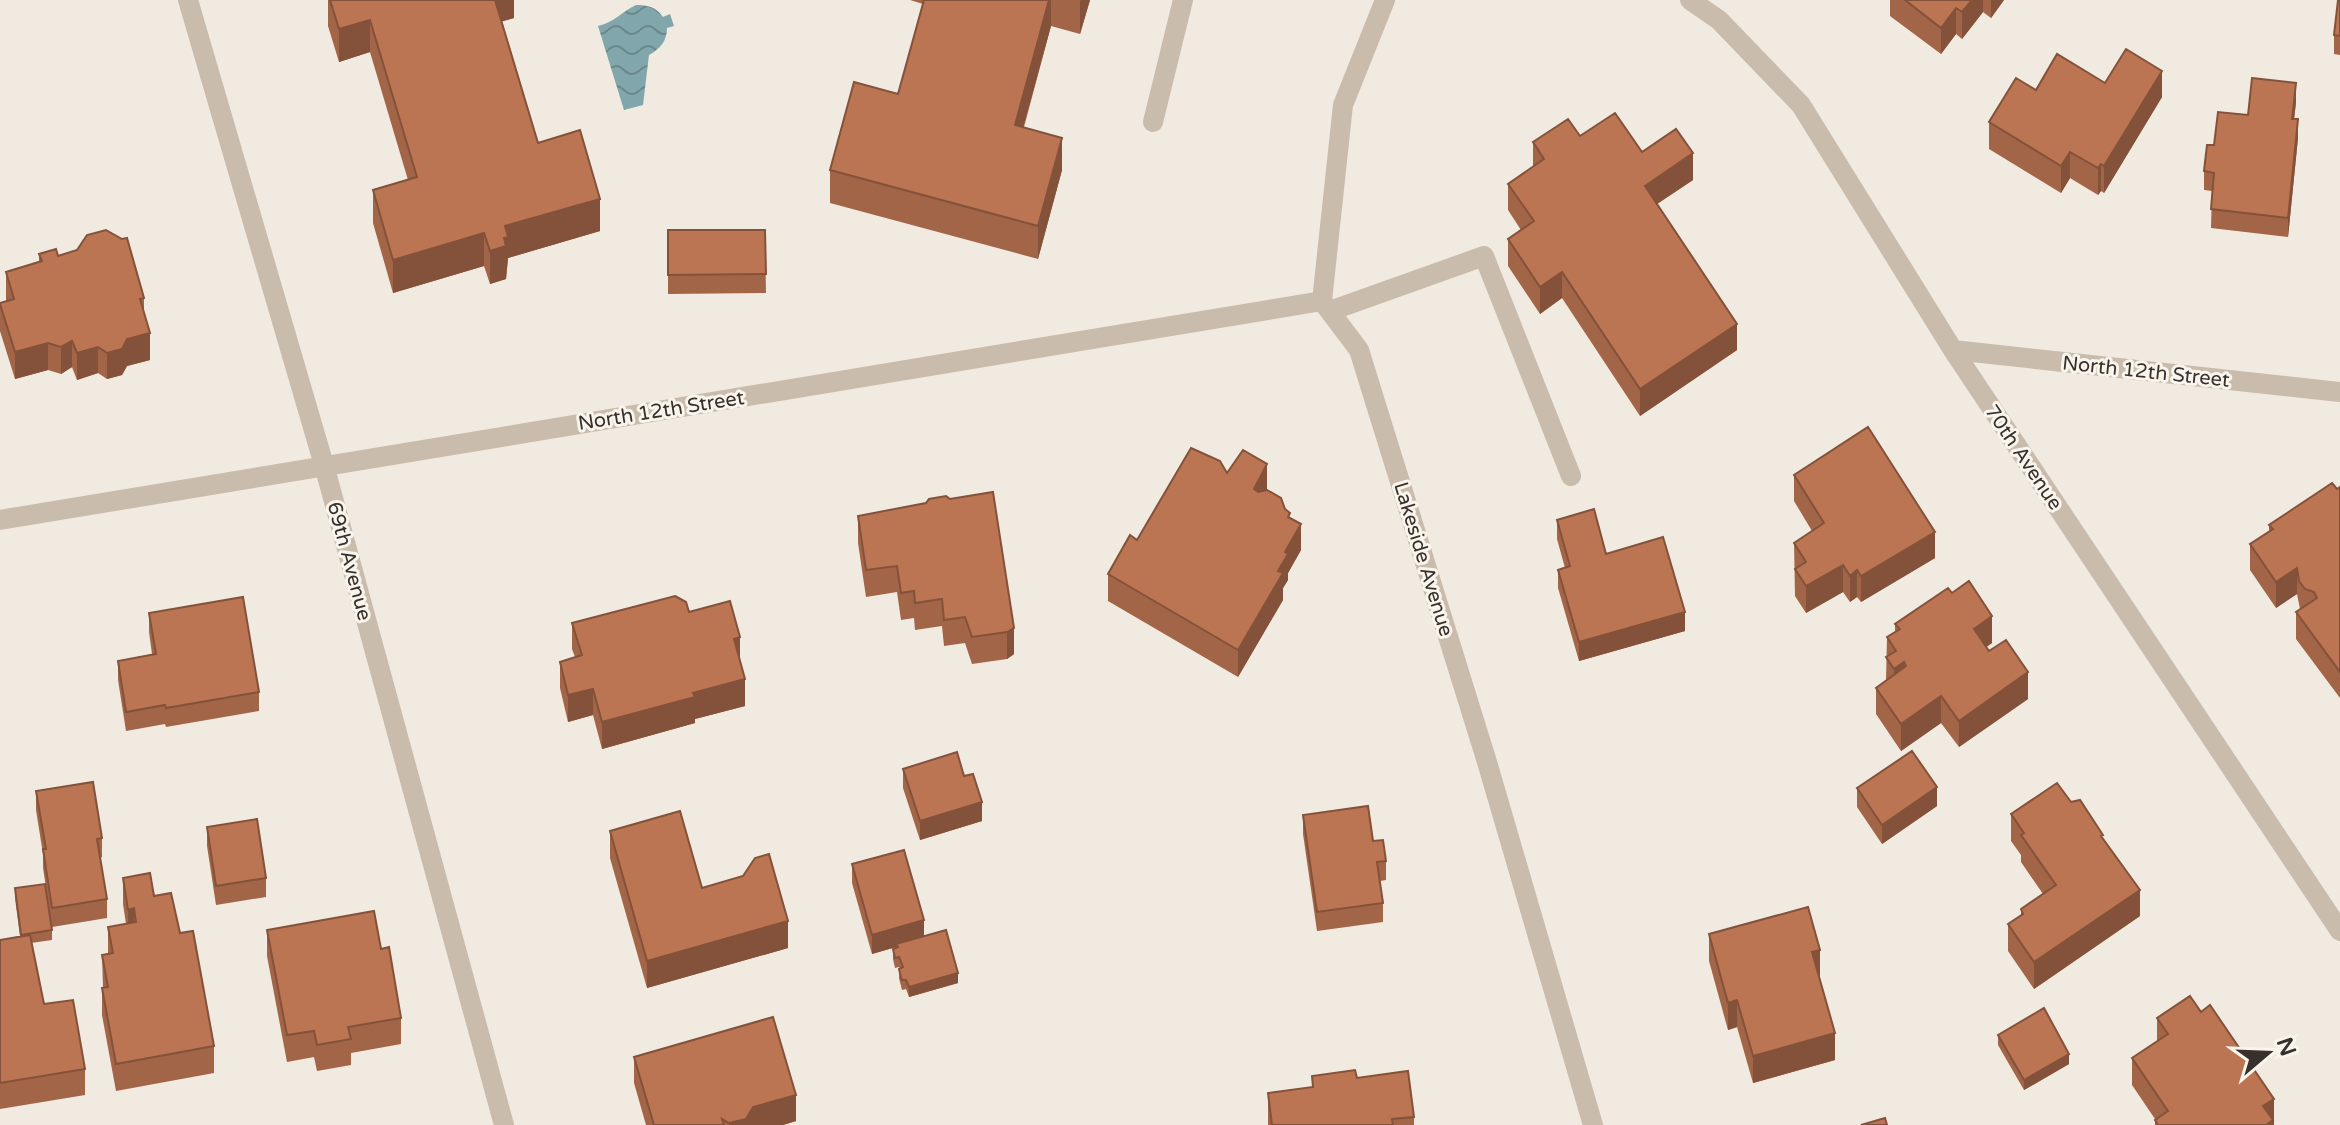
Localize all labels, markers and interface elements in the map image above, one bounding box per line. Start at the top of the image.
street label: North 12th Street [2061,351,2231,393]
street label: North 12th Street [576,386,746,436]
street label: 70th Avenue [1979,400,2067,515]
street label: Lakeside Avenue [1388,479,1458,639]
street label: 69th Avenue [322,499,376,623]
north arrow [2228,1013,2308,1093]
text: N [2271,1034,2301,1059]

